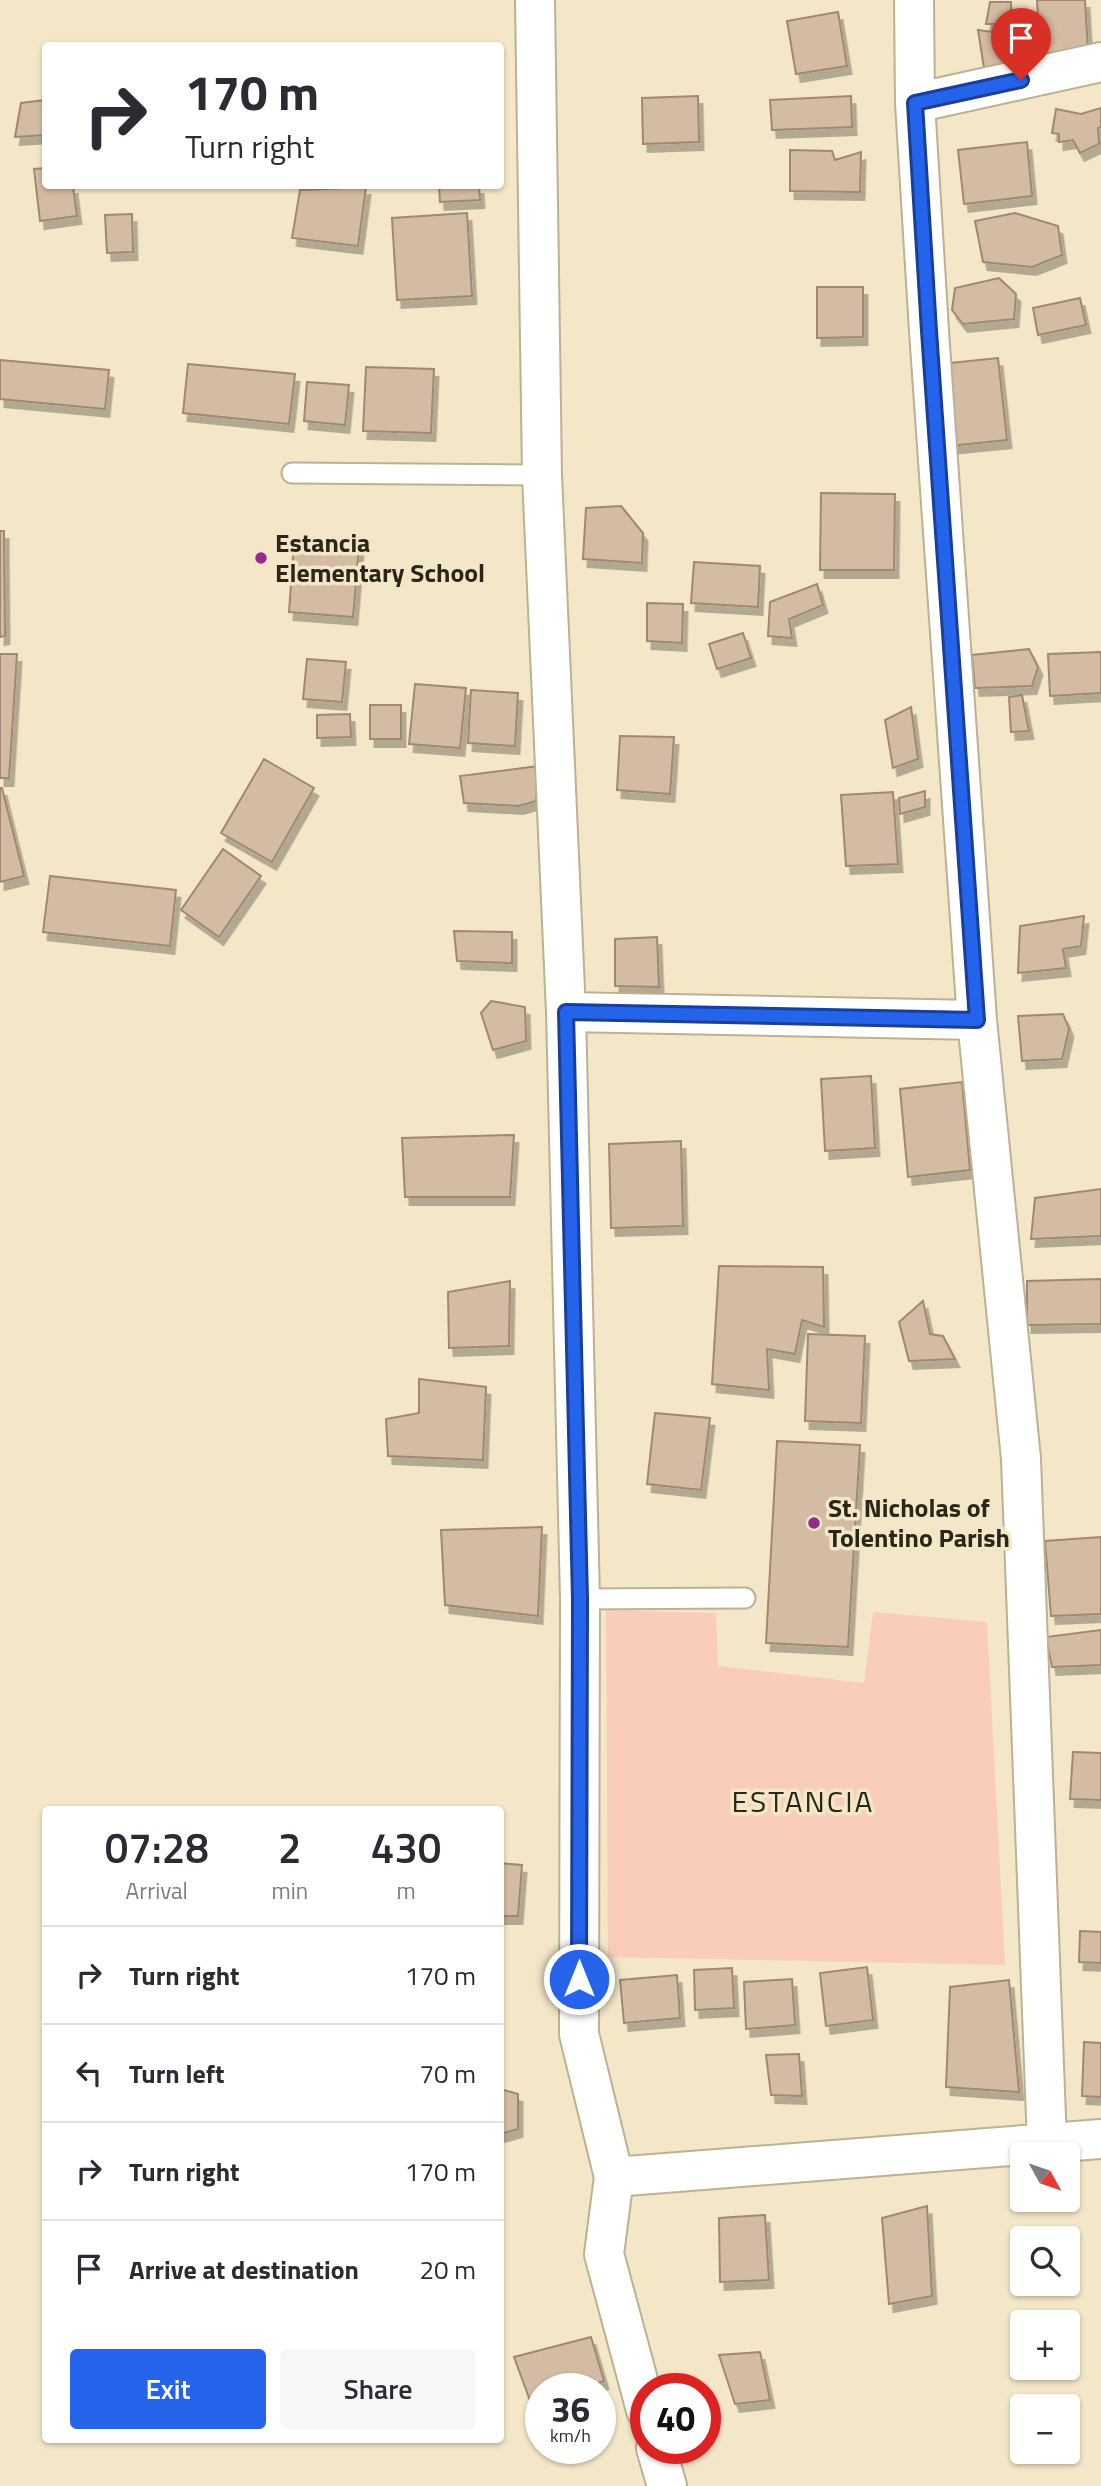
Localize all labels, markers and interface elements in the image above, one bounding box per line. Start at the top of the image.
pin [991,8,1051,80]
icon: arrive [1002,19,1040,57]
text: 170 m [185,54,319,129]
icon: right [70,70,161,161]
text: Turn right [185,122,314,170]
place label: Estancia Elementary School [275,523,485,592]
marker: Estancia Elementary School [253,550,269,566]
place label: St. Nicholas of Tolentino Parish [828,1488,1010,1557]
marker: St. Nicholas of Tolentino Parish [806,1515,822,1531]
district label: ESTANCIA [732,1778,874,1824]
text: 07:28 [105,1815,209,1879]
text: 2 [278,1815,302,1879]
text: 430 [371,1815,441,1879]
text: Arrival [126,1873,188,1908]
text: min [271,1873,308,1908]
text: m [396,1873,416,1908]
position arrow [542,1942,616,2016]
icon: right [70,1956,108,1994]
text: Turn right [129,1956,240,1995]
text: 170 m [405,1956,476,1995]
icon: left [70,2054,108,2092]
text: Turn left [129,2054,224,2093]
text: 70 m [419,2054,476,2093]
north arrow [1010,2142,1080,2212]
map controls [1010,2142,1080,2464]
icon: right [70,2152,108,2190]
text: Turn right [129,2152,240,2191]
text: 170 m [405,2152,476,2191]
button: search [1010,2226,1080,2296]
icon: arrive [70,2250,108,2288]
text: Arrive at destination [129,2250,359,2289]
text: 20 m [419,2250,476,2289]
button: + [1010,2310,1080,2380]
button: Exit [70,2349,266,2429]
button: Share [280,2349,476,2429]
speed limit sign: 40 [630,2373,721,2464]
text: 36 [551,2382,590,2436]
button: − [1010,2394,1080,2464]
text: km/h [550,2422,591,2449]

